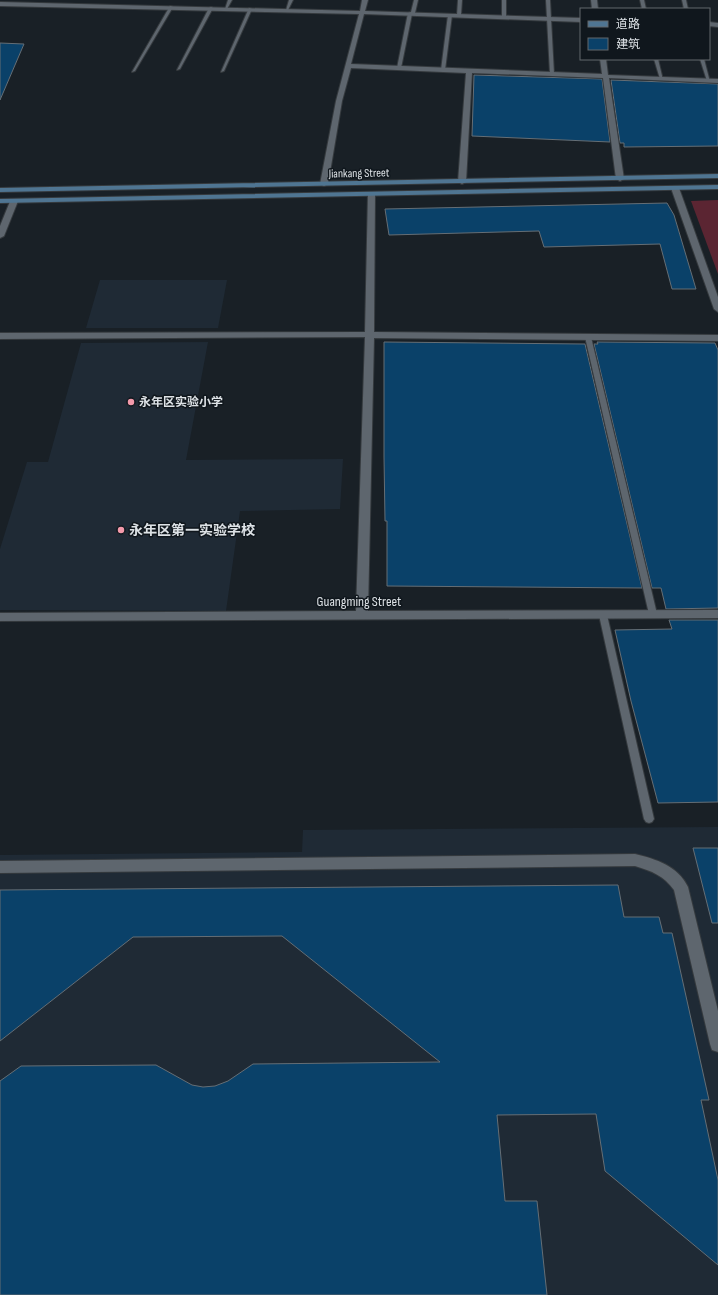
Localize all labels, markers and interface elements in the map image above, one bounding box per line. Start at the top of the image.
legend [580,8,710,60]
text: 道路 [616,17,640,32]
text: 建筑 [616,37,640,52]
street label: Jiankang Street [327,165,390,182]
place label: 永年区实验小学 [139,395,223,410]
marker: 永年区实验小学 [126,397,136,407]
place label: 永年区第一实验学校 [129,522,255,539]
marker: 永年区第一实验学校 [116,525,126,535]
street label: Guangming Street [317,593,401,610]

